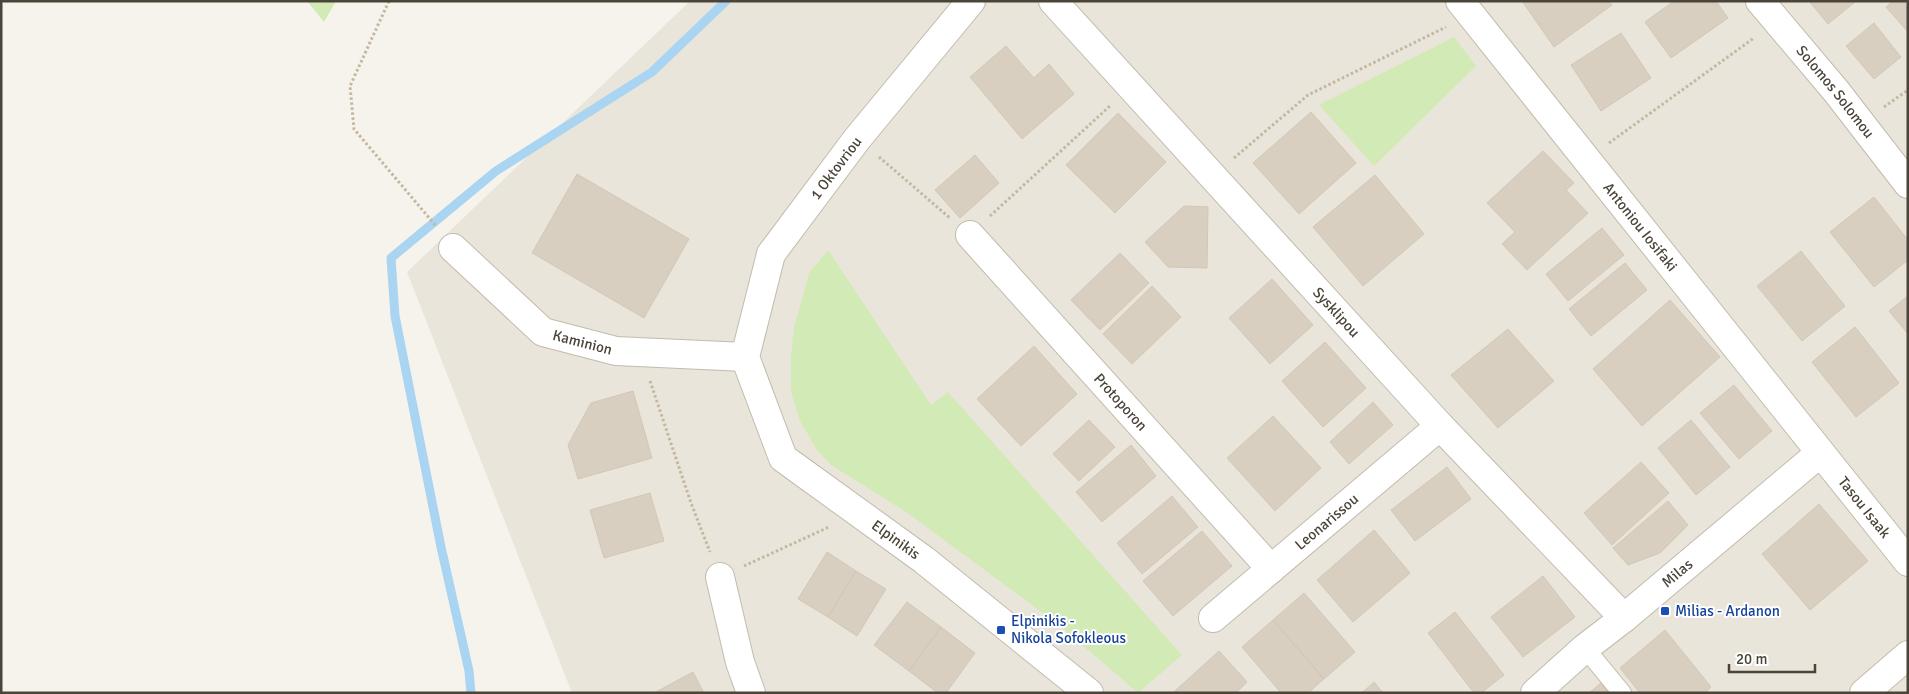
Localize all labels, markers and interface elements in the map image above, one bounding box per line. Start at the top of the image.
street label: Solomos Solomou [1792,42,1878,142]
street label: 1 Oktovriou [806,133,866,203]
street label: Antoniou Iosifaki [1599,179,1681,275]
street label: Sysklipou [1309,284,1364,341]
street label: Kaminion [551,326,614,359]
street label: Protoporon [1090,370,1151,435]
street label: Tasou Isaak [1834,473,1895,542]
street label: Leonarissou [1291,490,1362,554]
street label: Elpinikis [868,516,924,563]
street label: Milas [1658,555,1697,591]
place label: Milias - Ardanon [1675,602,1780,620]
marker: Milias - Ardanon [1659,605,1671,617]
place label: Elpinikis - Nikola Sofokleous [1011,612,1126,647]
marker: Elpinikis - Nikola Sofokleous [995,624,1007,636]
scale bar [1729,642,1815,674]
text: 20 m [1736,650,1767,668]

